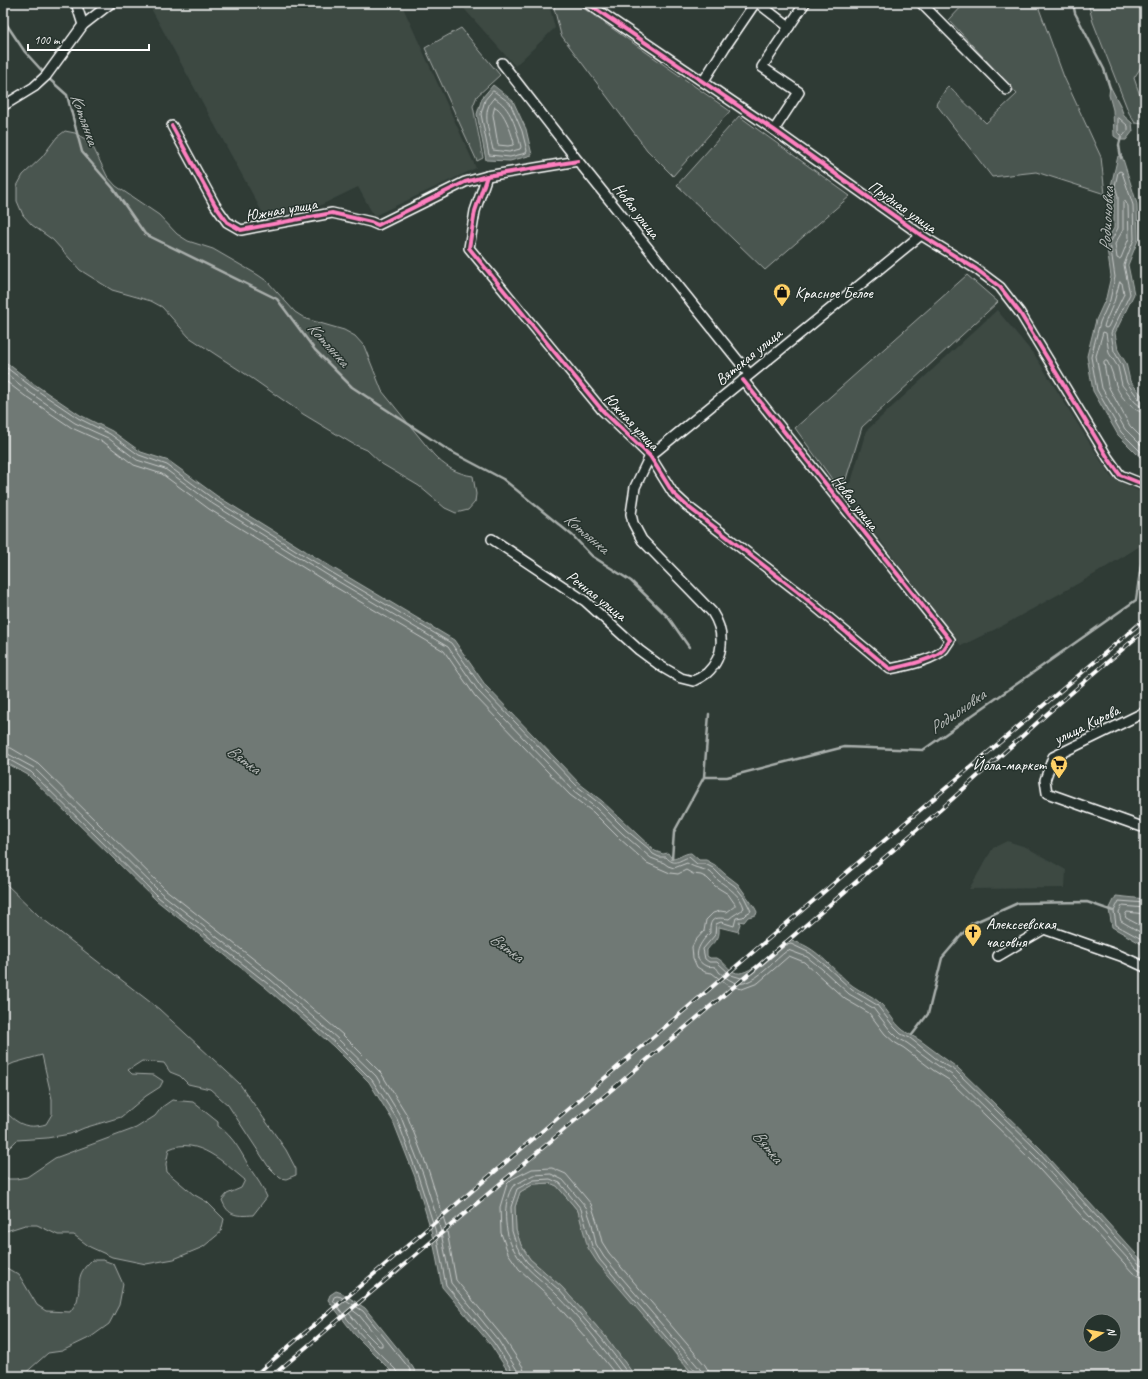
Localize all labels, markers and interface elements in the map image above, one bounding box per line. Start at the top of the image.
scale bar [28,26,149,52]
text: 100 m [34,32,61,48]
water label: Котлянка [66,91,104,150]
street label: Прудная улица [864,176,942,238]
street label: Новая улица [608,179,665,244]
water label: Родионовка [1094,184,1119,251]
street label: Южная улица [244,194,320,226]
shop icon: Красное Белое [772,282,792,307]
place label: Красное Белое [795,283,874,303]
water label: Котлянка [303,318,355,373]
street label: Вятская улица [711,323,787,390]
street label: Южная улица [599,389,665,456]
street label: Новая улица [827,471,884,536]
water label: Котлянка [560,508,615,560]
street label: Речная улица [562,566,631,626]
water label: Родионовка [925,683,991,738]
street label: улица Кирова [1049,700,1124,750]
water label: Вятка [223,740,266,780]
supermarket icon: Йола-маркет [1049,754,1069,779]
place label: Йола-маркет [973,755,1048,775]
place label: Алексеевская часовня [986,914,1056,952]
church icon: Алексеевская часовня [963,922,983,947]
water label: Вятка [486,928,529,968]
water label: Вятка [748,1126,789,1169]
north arrow [1082,1313,1122,1353]
text: N [1104,1326,1120,1338]

